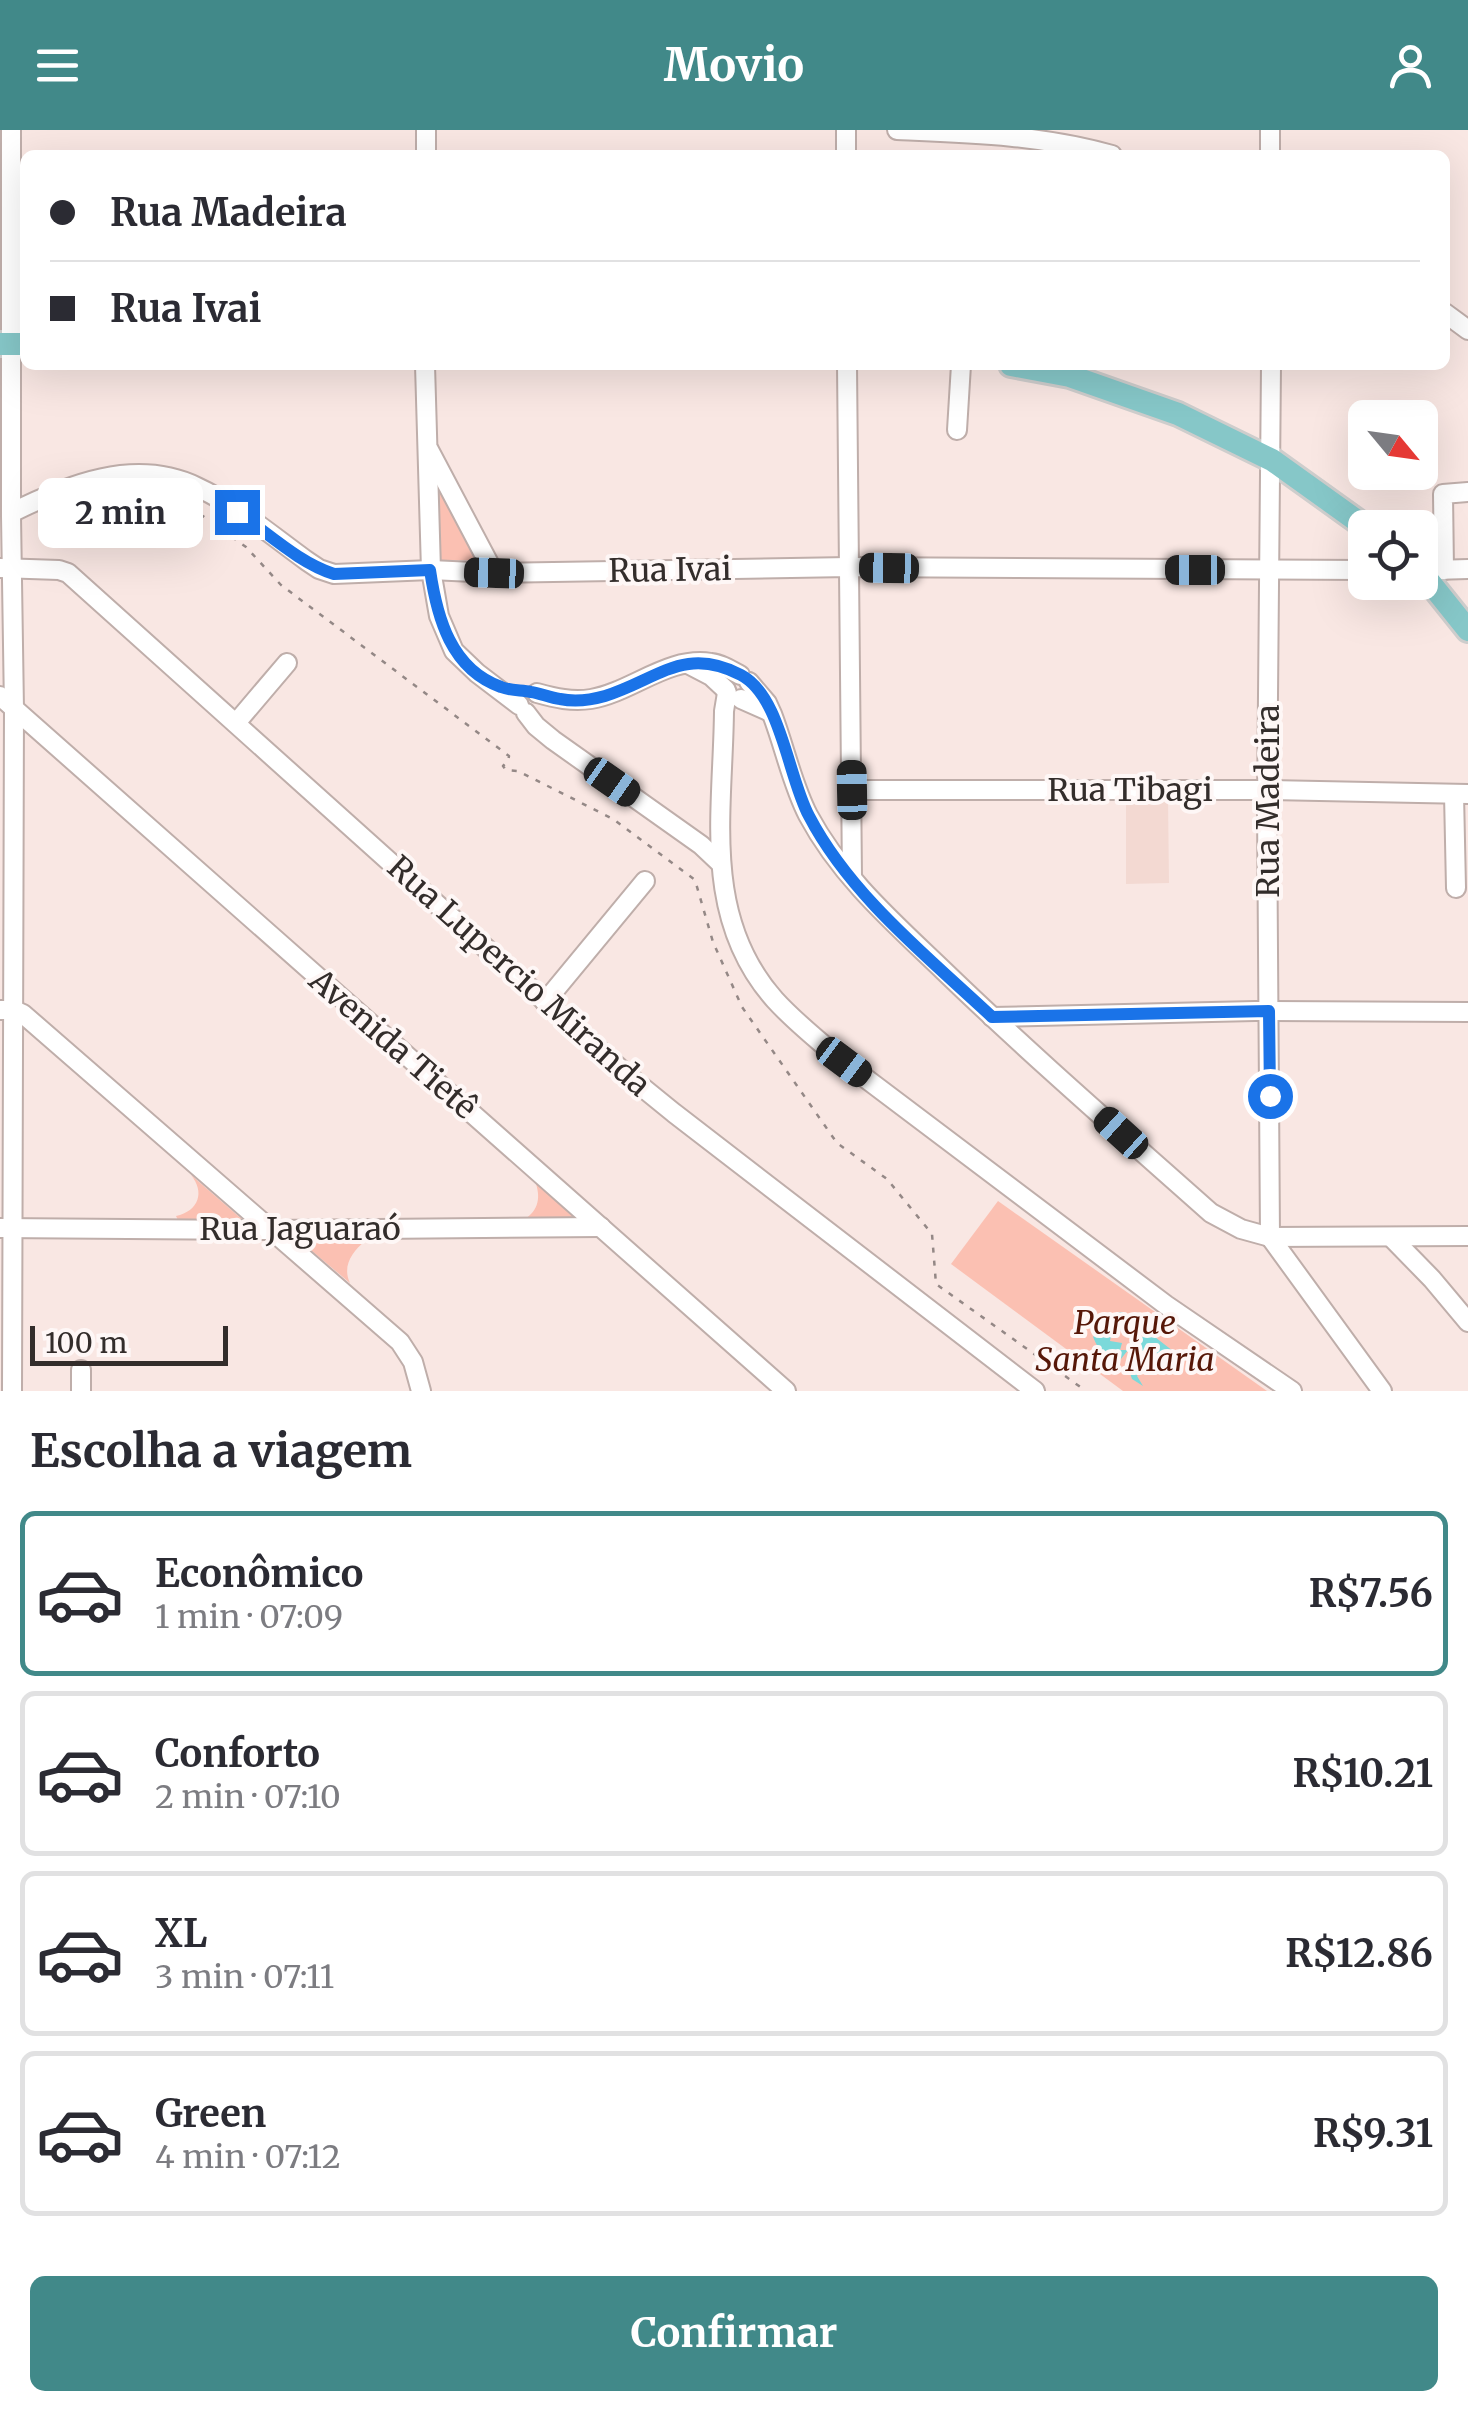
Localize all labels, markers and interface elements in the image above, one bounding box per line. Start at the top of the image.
text: Movio [664,37,804,93]
icon: menu [30,38,85,93]
icon: person [1383,38,1438,93]
text: Rua Madeira [110,189,347,236]
text: Rua Ivai [110,285,261,332]
north arrow [1348,400,1438,490]
map controls [1348,400,1438,600]
callout: 2 min [37,477,202,547]
route end [215,490,260,535]
text: 2 min [75,493,166,533]
button: locate [1348,510,1438,600]
street label: Rua Ivai [608,549,732,591]
car [859,552,919,584]
car [1165,555,1225,585]
car [463,557,525,589]
street label: Rua Madeira [1248,704,1288,898]
car [579,753,645,811]
car [836,760,868,820]
street label: Rua Tibagi [1047,770,1213,810]
street label: Rua Lupercio Miranda [379,847,659,1105]
street label: Avenida Tietê [300,960,485,1128]
car [811,1032,877,1092]
route start [1248,1074,1293,1119]
car [1089,1102,1153,1164]
street label: Rua Jaguaraó [199,1209,401,1249]
park label: Parque Santa Maria [1035,1303,1215,1380]
scale bar [30,1321,228,1366]
text: 100 m [45,1325,127,1361]
text: Escolha a viagem [30,1423,412,1479]
icon: car [35,1549,125,1639]
text: Econômico [155,1550,363,1597]
text: R$7.56 [1309,1570,1433,1617]
text: 1 min · 07:09 [155,1597,343,1637]
icon: car [35,1729,125,1819]
text: Conforto [155,1730,320,1777]
text: R$10.21 [1292,1750,1433,1797]
text: 2 min · 07:10 [155,1777,341,1817]
icon: car [35,1909,125,1999]
text: XL [155,1910,207,1957]
text: R$12.86 [1285,1930,1433,1977]
text: 3 min · 07:11 [155,1957,334,1997]
icon: car [35,2089,125,2179]
text: Green [155,2090,266,2137]
text: R$9.31 [1313,2110,1433,2157]
text: 4 min · 07:12 [155,2137,341,2177]
button: Confirmar [30,2276,1438,2391]

